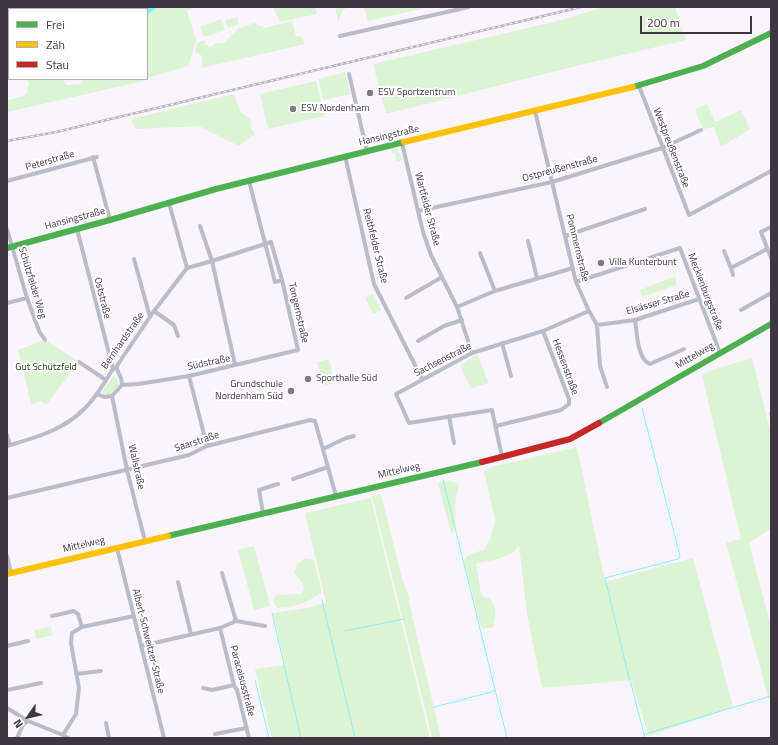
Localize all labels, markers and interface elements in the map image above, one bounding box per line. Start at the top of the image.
legend [8,8,148,80]
scale bar [642,8,754,34]
text: 200 m [647,13,680,32]
text: Frei [46,15,65,34]
text: Zäh [46,35,65,54]
text: Stau [46,55,69,74]
place label: ESV Sportzentrum [378,87,455,99]
marker: ESV Sportzentrum [365,88,375,98]
place label: ESV Nordenham [301,103,370,115]
marker: ESV Nordenham [288,104,298,114]
street label: Westpreußenstraße [650,106,692,190]
street label: Hansingstraße [357,123,421,149]
street label: Peterstraße [24,148,76,174]
street label: Ostpreußenstraße [521,153,599,185]
street label: Wartfelder Straße [411,171,443,247]
street label: Hansingstraße [44,205,106,233]
street label: Reithfelder Straße [360,207,390,285]
street label: Pommernstraße [563,213,591,283]
street label: Schützfelder Weg [15,246,49,320]
street label: Mecklenburgstraße [685,252,725,332]
place label: Villa Kunterbunt [609,257,676,269]
marker: Villa Kunterbunt [596,258,606,268]
street label: Oststraße [91,276,113,320]
street label: Tongernstraße [285,282,311,344]
street label: Elsässer Straße [625,288,691,318]
street label: Bernhardstraße [99,310,147,372]
street label: Hessenstraße [549,337,581,397]
street label: Sachsenstraße [412,340,474,380]
street label: Mittelweg [673,340,717,372]
street label: Südstraße [187,353,231,373]
park label: Gut Schützfeld [15,362,77,374]
place label: Sporthalle Süd [316,373,377,385]
marker: Sporthalle Süd [303,374,313,384]
place label: Grundschule Nordenham Süd [215,379,283,402]
marker: Grundschule Nordenham Süd [286,386,296,396]
street label: Saarstraße [173,429,221,455]
street label: Wallstraße [125,443,147,491]
street label: Mittelweg [377,460,421,482]
street label: Mittelweg [62,534,106,556]
street label: Albert-Schweitzer-Straße [129,587,167,695]
street label: Paracelsusstraße [227,644,257,718]
north arrow [8,697,48,737]
text: N [9,716,27,731]

